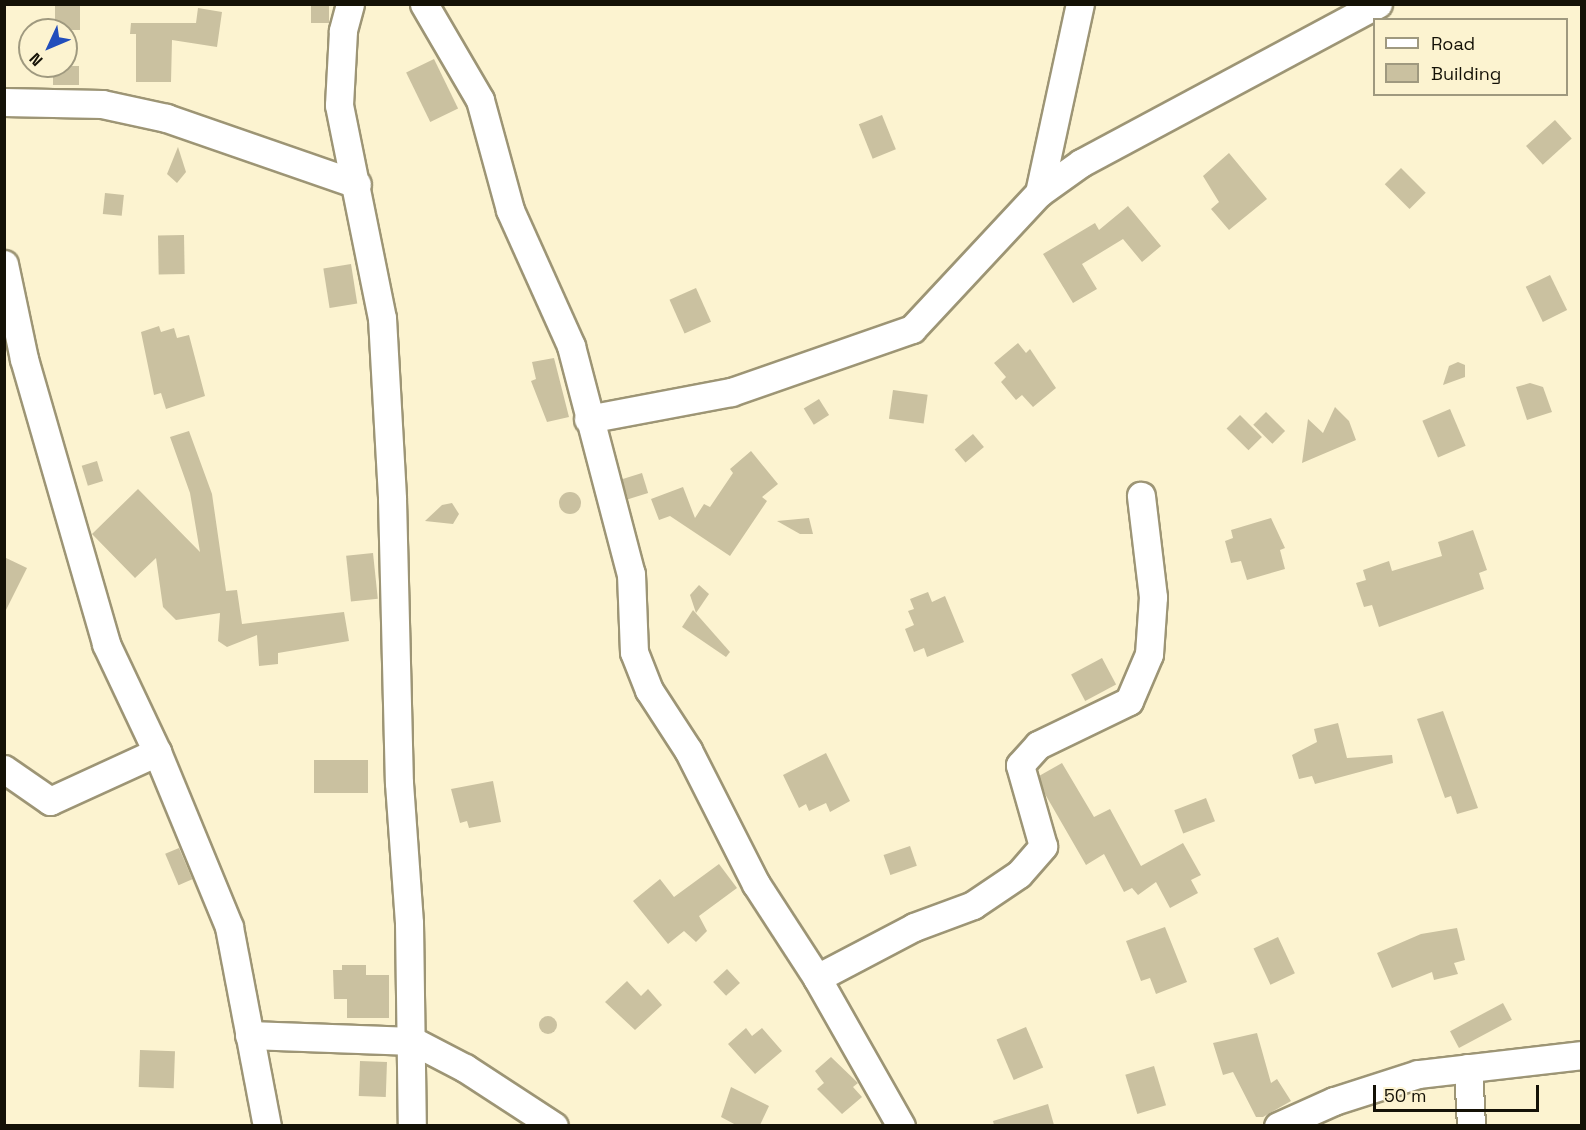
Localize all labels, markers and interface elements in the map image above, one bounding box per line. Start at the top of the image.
north arrow [18,18,78,78]
legend [1373,18,1568,96]
text: Road [1431,32,1475,55]
text: N [25,48,47,71]
text: Building [1431,62,1501,85]
scale bar [1376,1073,1542,1111]
text: 50 m [1384,1084,1426,1107]

